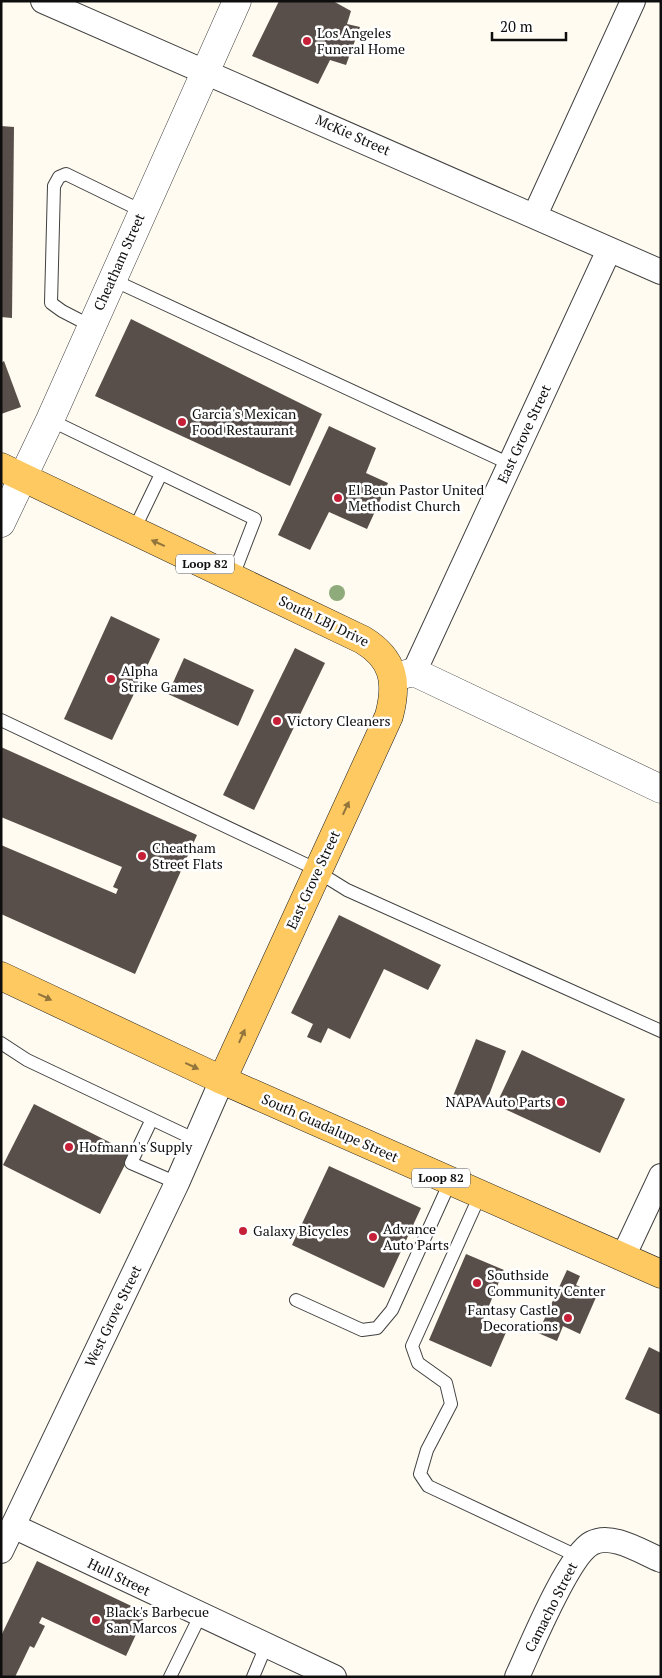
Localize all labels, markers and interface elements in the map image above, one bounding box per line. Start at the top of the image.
scale bar [492,10,566,42]
text: 20 m [500,16,533,36]
place label: Los Angeles Funeral Home [317,23,405,58]
marker: Los Angeles Funeral Home [301,35,313,47]
street label: McKie Street [313,110,394,160]
street label: Cheatham Street [89,209,149,313]
street label: East Grove Street [492,381,555,486]
place label: Garcia's Mexican Food Restaurant [192,404,297,439]
marker: Garcia's Mexican Food Restaurant [176,416,188,428]
place label: El Beun Pastor United Methodist Church [348,480,485,515]
marker: El Beun Pastor United Methodist Church [332,492,344,504]
one-way arrow [151,539,165,547]
road number: Loop 82 [176,554,234,574]
street label: South LBJ Drive [276,591,372,651]
place label: Alpha Strike Games [121,661,203,696]
marker: Alpha Strike Games [105,673,117,685]
place label: Victory Cleaners [287,711,390,730]
marker: Victory Cleaners [271,715,283,727]
one-way arrow [342,801,350,815]
street label: East Grove Street [281,827,344,932]
place label: Cheatham Street Flats [152,838,223,873]
marker: Cheatham Street Flats [136,850,148,862]
one-way arrow [38,993,52,1001]
one-way arrow [239,1029,247,1043]
one-way arrow [185,1062,200,1070]
street label: South Guadalupe Street [259,1089,402,1167]
place label: NAPA Auto Parts [445,1092,551,1111]
marker: NAPA Auto Parts [555,1096,567,1108]
place label: Hofmann's Supply [79,1137,193,1156]
marker: Hofmann's Supply [63,1141,75,1153]
road number: Loop 82 [412,1168,470,1188]
place label: Advance Auto Parts [383,1219,449,1254]
place label: Galaxy Bicycles [253,1221,349,1240]
marker: Galaxy Bicycles [237,1225,249,1237]
marker: Advance Auto Parts [367,1231,379,1243]
street label: West Grove Street [80,1261,146,1370]
place label: Southside Community Center [487,1265,606,1300]
marker: Southside Community Center [471,1277,483,1289]
place label: Fantasy Castle Decorations [468,1300,558,1335]
marker: Fantasy Castle Decorations [562,1312,574,1324]
street label: Hull Street [85,1553,154,1600]
street label: Camacho Street [520,1558,582,1655]
place label: Black's Barbecue San Marcos [106,1602,209,1637]
marker: Black's Barbecue San Marcos [90,1614,102,1626]

